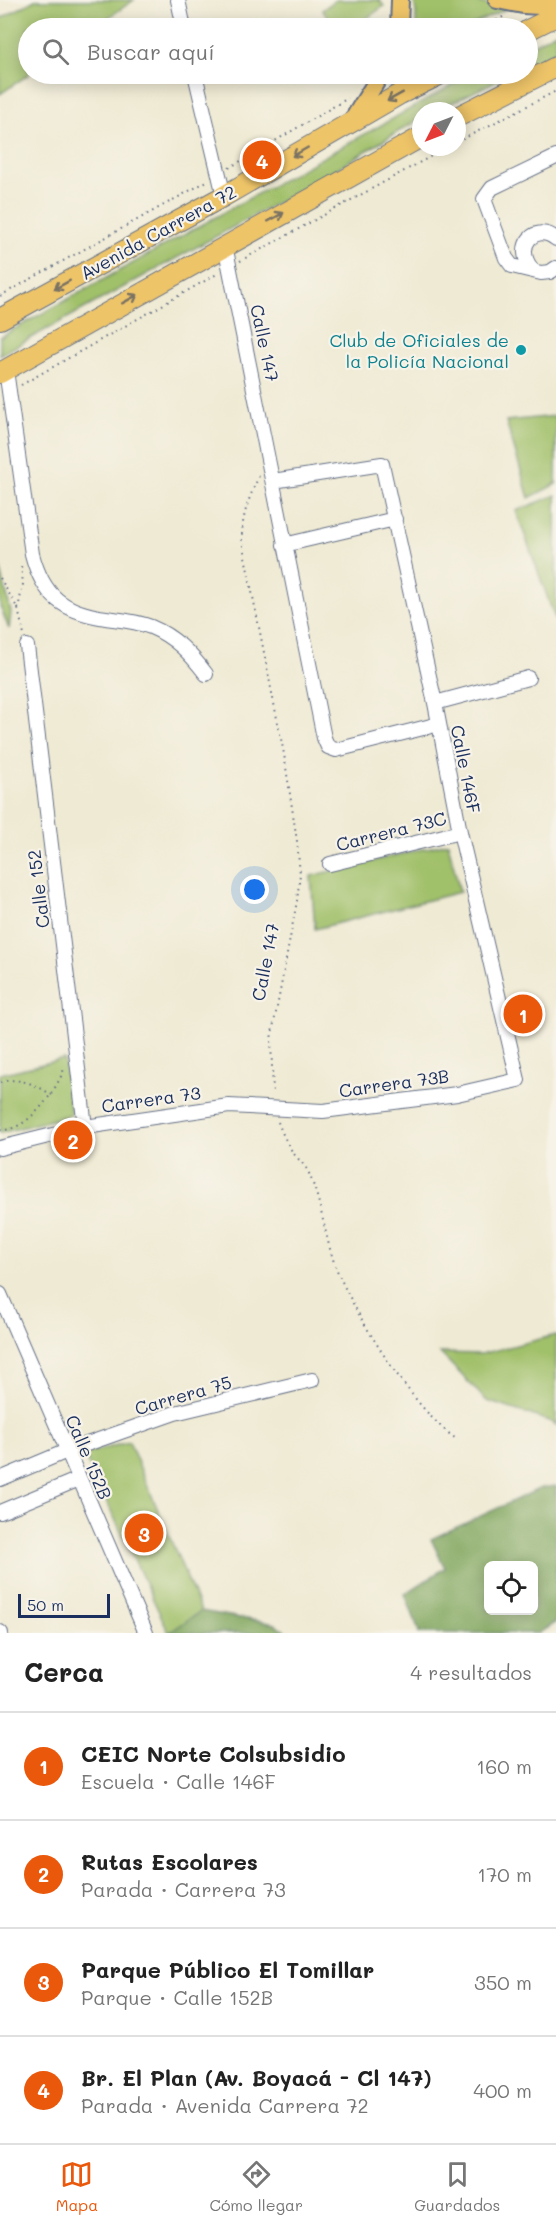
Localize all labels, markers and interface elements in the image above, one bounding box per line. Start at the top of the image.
search box [18,18,538,84]
icon: search [39,35,72,68]
text: Buscar aquí [87,37,215,66]
one-way arrow [387,92,405,103]
north arrow [412,102,466,156]
pin: 4 [242,138,282,182]
one-way arrow [292,146,309,158]
street label: Avenida Carrera 72 [76,179,240,285]
one-way arrow [267,211,285,222]
one-way arrow [54,280,72,291]
one-way arrow [121,293,138,305]
street label: Calle 147 [245,302,285,384]
place label: Club de Oficiales de la Policía Nacional [329,328,509,373]
marker: Club de Oficiales de la Policía Nacional [514,343,528,357]
street label: Calle 146F [446,723,486,815]
street label: Carrera 73C [333,806,449,856]
street label: Calle 152 [21,849,55,929]
your location [240,875,269,904]
street label: Calle 147 [246,921,284,1003]
pin: 1 [504,992,542,1036]
street label: Carrera 73B [337,1063,451,1103]
street label: Carrera 73 [100,1080,202,1118]
pin: 2 [54,1118,92,1162]
street label: Carrera 75 [132,1370,234,1420]
street label: Calle 152B [60,1411,118,1503]
pin: 3 [124,1510,164,1556]
map controls [484,1561,538,1615]
button: locate [484,1561,538,1615]
scale bar [18,1591,110,1618]
text: 50 m [27,1594,64,1615]
text: Cerca [24,1655,104,1689]
text: 4 resultados [410,1659,532,1685]
text: CEIC Norte Colsubsidio [81,1739,346,1768]
text: 1 [39,1753,48,1779]
text: 160 m [476,1753,532,1779]
text: Escuela · Calle 146F [81,1768,276,1794]
text: Rutas Escolares [81,1847,258,1876]
text: 2 [38,1861,49,1887]
text: 170 m [477,1861,532,1887]
text: Parada · Carrera 73 [81,1876,286,1902]
text: Parque Público El Tomillar [81,1955,374,1984]
text: 3 [38,1969,50,1995]
text: 350 m [474,1969,532,1995]
text: Parque · Calle 152B [81,1984,273,2010]
text: Br. El Plan (Av. Boyacá - Cl 147) [81,2063,432,2092]
text: 4 [37,2077,50,2103]
text: 400 m [473,2077,532,2103]
text: Parada · Avenida Carrera 72 [81,2092,369,2118]
tab: Mapa [56,2158,98,2215]
tab: Cómo llegar [209,2158,303,2215]
tab: Guardados [414,2158,500,2215]

